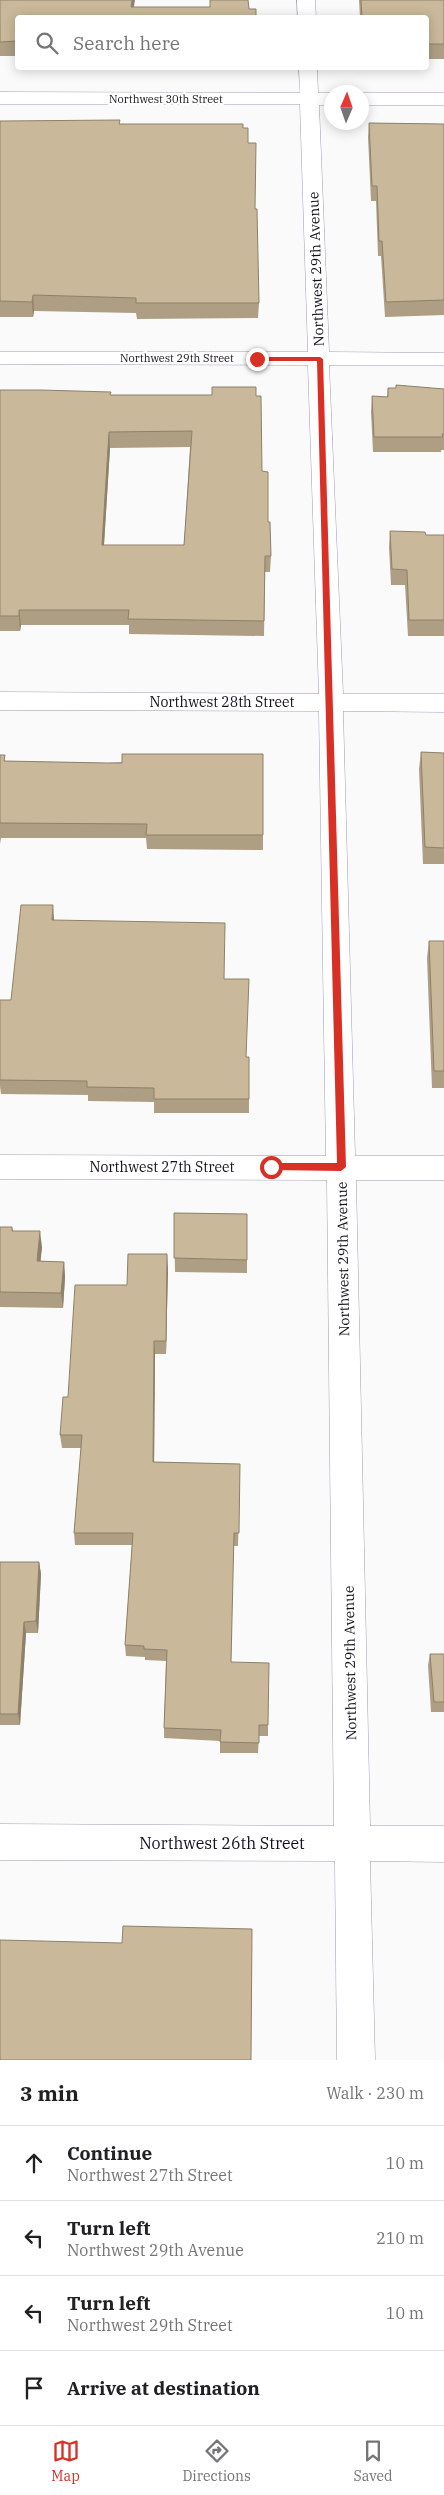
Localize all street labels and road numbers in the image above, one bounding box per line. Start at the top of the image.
street label: Northwest 30th Street [109,92,223,106]
street label: Northwest 29th Avenue [304,191,328,347]
street label: Northwest 29th Street [120,351,234,365]
street label: Northwest 28th Street [150,693,294,711]
street label: Northwest 27th Street [90,1158,234,1176]
street label: Northwest 29th Avenue [333,1181,353,1337]
street label: Northwest 29th Avenue [340,1585,360,1741]
street label: Northwest 26th Street [139,1833,305,1853]

